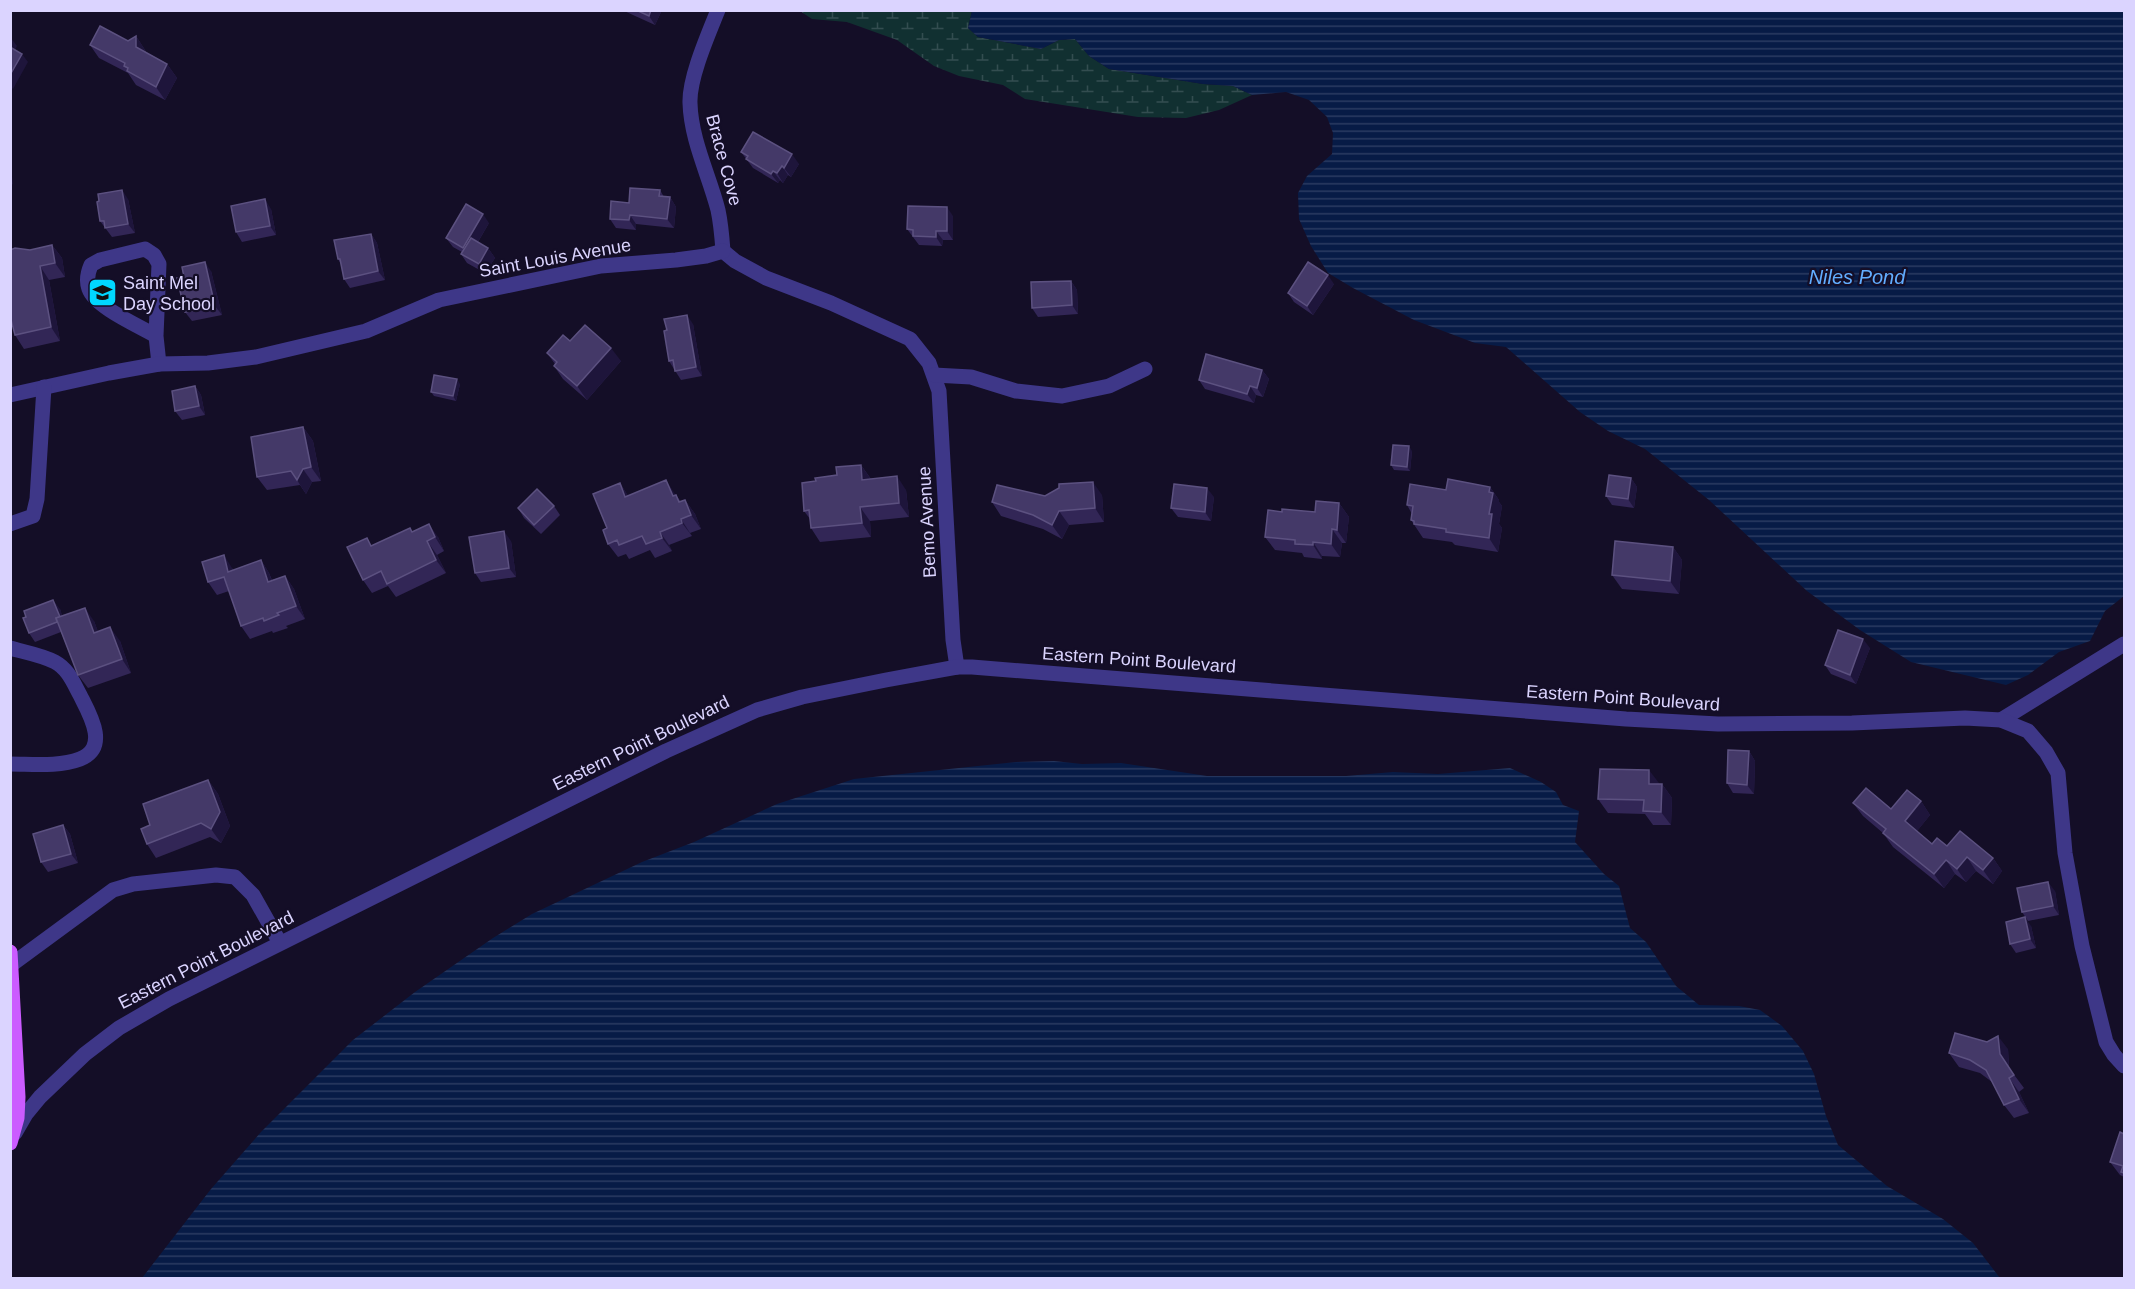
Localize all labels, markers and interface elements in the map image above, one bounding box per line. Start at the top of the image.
street label: Brace Cove [702,112,746,208]
street label: Saint Louis Avenue [478,235,632,281]
water label: Niles Pond [1809,266,1906,288]
place label: Saint Mel Day School [123,273,215,314]
school or university icon: Saint Mel Day School [86,277,118,309]
street label: Bemo Avenue [914,466,940,578]
street label: Eastern Point Boulevard [1041,643,1237,677]
street label: Eastern Point Boulevard [1525,681,1721,715]
street label: Eastern Point Boulevard [549,691,733,795]
street label: Eastern Point Boulevard [115,907,297,1013]

